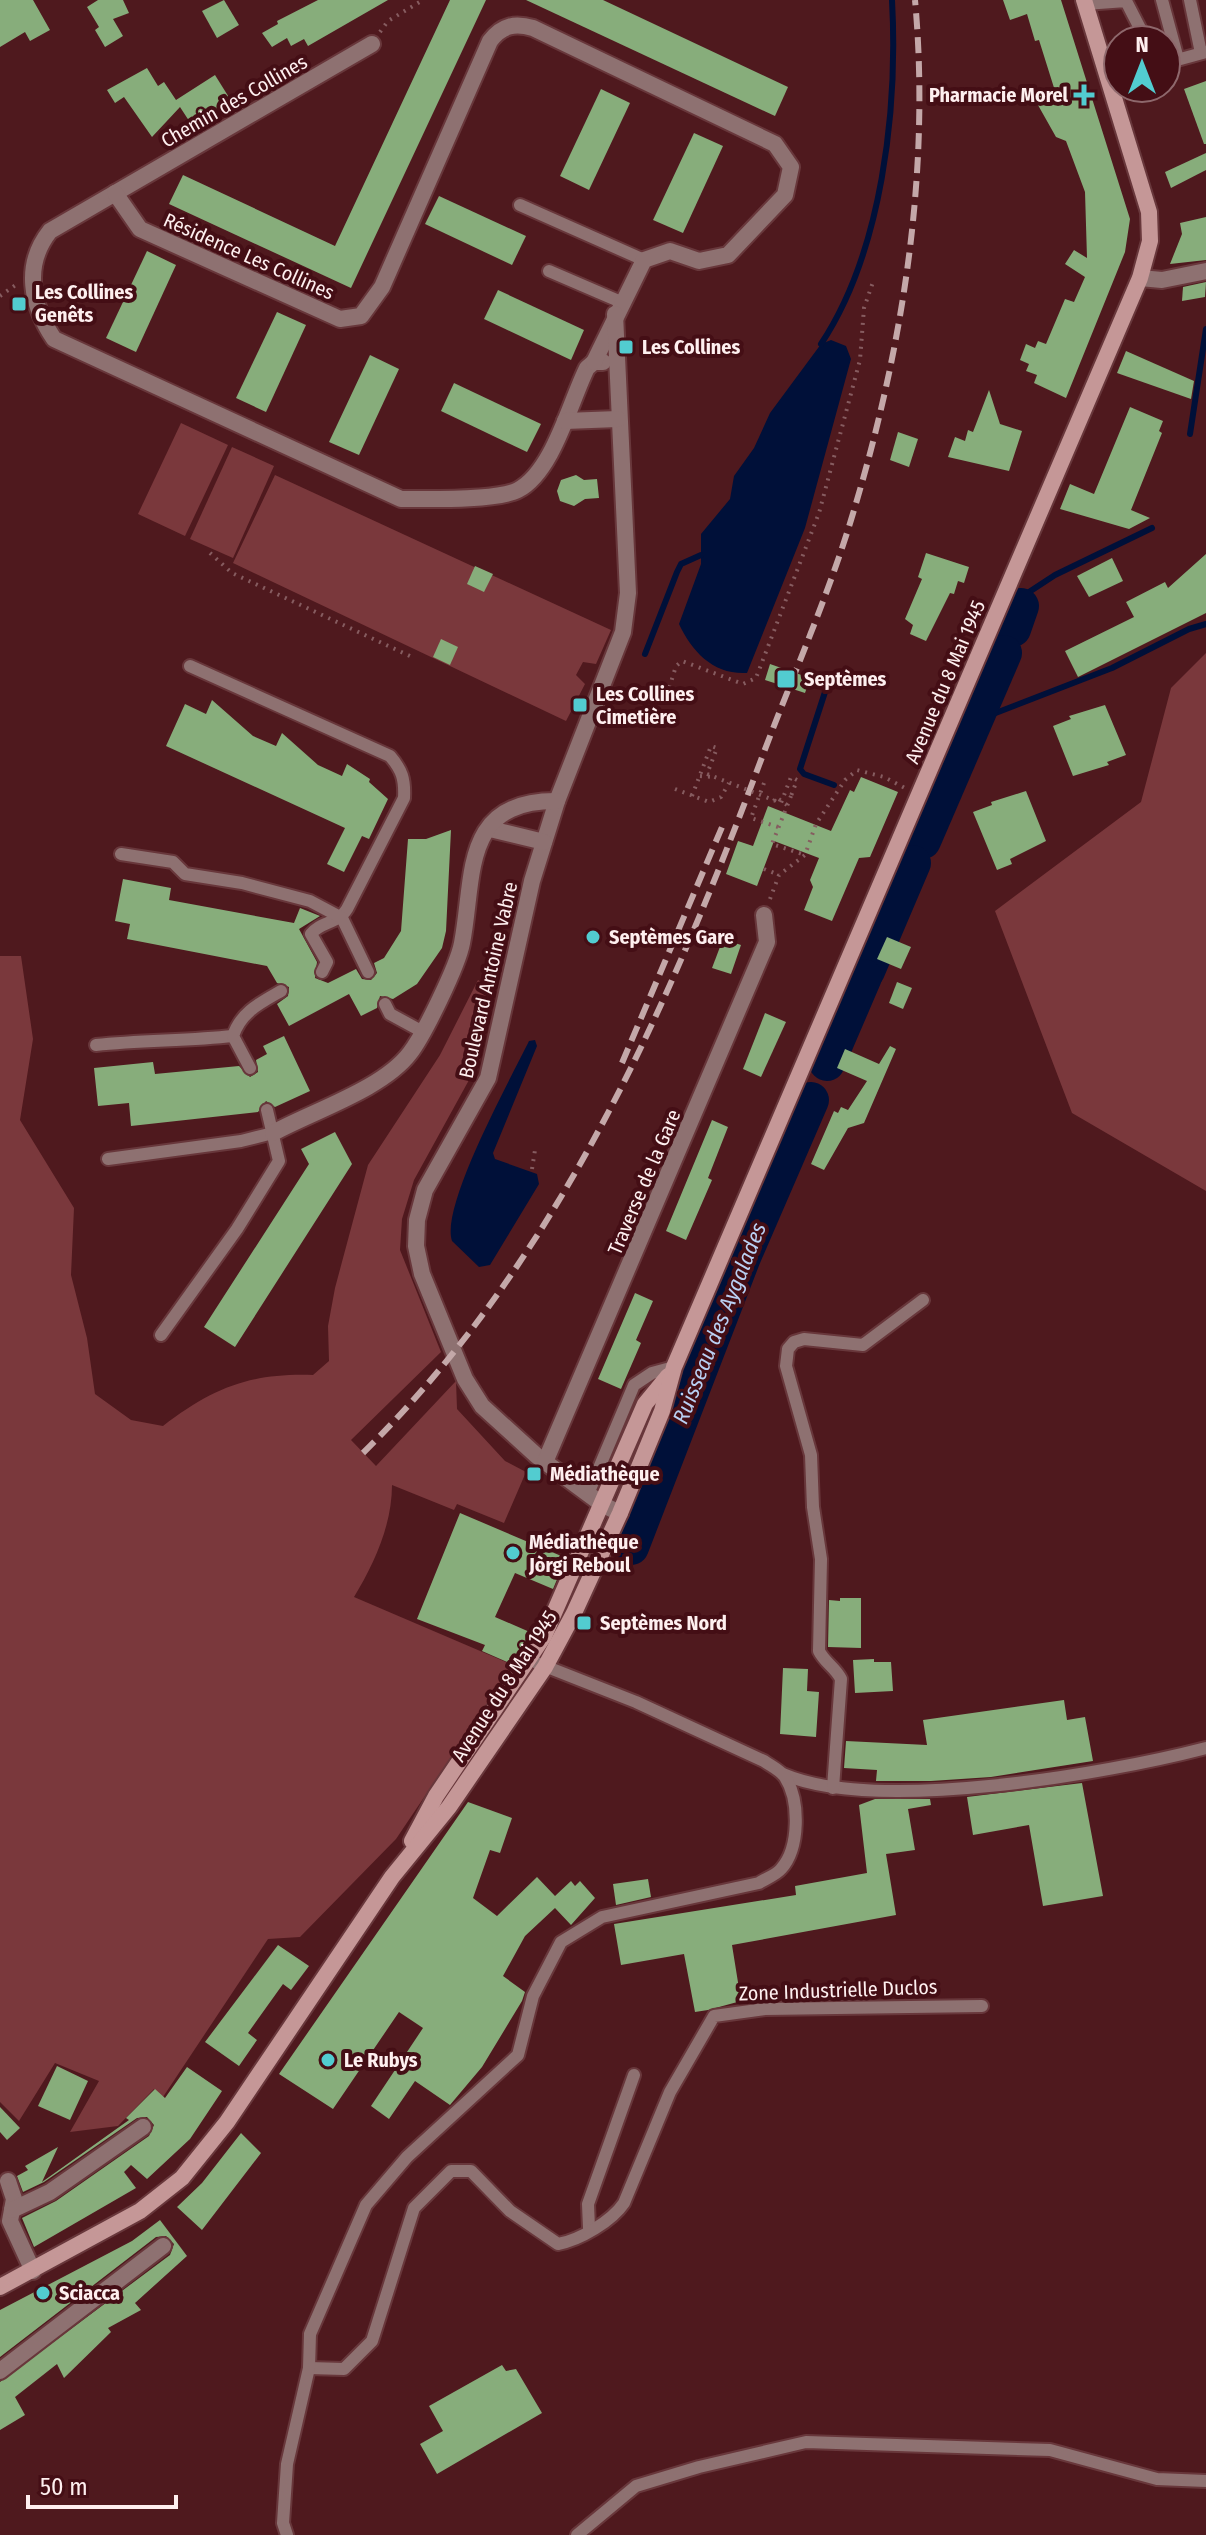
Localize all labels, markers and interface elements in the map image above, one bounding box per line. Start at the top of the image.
north arrow [1102,24,1182,104]
text: N [1135,31,1149,58]
street label: Chemin des Collines [157,49,311,153]
place label: Pharmacie Morel [929,83,1069,107]
marker: Pharmacie Morel [1075,86,1093,104]
street label: Résidence Les Collines [160,208,338,304]
place label: Les Collines Genêts [35,280,133,327]
marker: Les Collines Genêts [10,295,28,313]
place label: Les Collines [642,335,740,359]
marker: Les Collines [617,338,635,356]
street label: Avenue du 8 Mai 1945 [900,597,990,767]
place label: Septèmes [804,667,887,691]
marker: Septèmes [775,668,797,690]
place label: Les Collines Cimetière [596,682,694,729]
marker: Les Collines Cimetière [571,696,589,714]
street label: Boulevard Antoine Vabre [454,879,522,1081]
place label: Septèmes Gare [609,925,734,949]
marker: Septèmes Gare [584,928,602,946]
street label: Traverse de la Gare [603,1106,685,1258]
water label: Ruisseau des Aygalades [667,1219,772,1428]
place label: Médiathèque [550,1462,660,1486]
marker: Médiathèque [525,1465,543,1483]
place label: Médiathèque Jòrgi Reboul [528,1530,639,1577]
marker: Médiathèque Jòrgi Reboul [504,1544,522,1562]
street label: Avenue du 8 Mai 1945 [446,1606,562,1766]
place label: Septèmes Nord [600,1611,727,1635]
marker: Septèmes Nord [575,1614,593,1632]
street label: Zone Industrielle Duclos [738,1975,938,2005]
place label: Le Rubys [344,2048,418,2072]
marker: Le Rubys [319,2051,337,2069]
place label: Sciacca [59,2281,120,2305]
marker: Sciacca [34,2284,52,2302]
scale bar [28,2459,176,2509]
text: 50 m [40,2473,88,2501]

